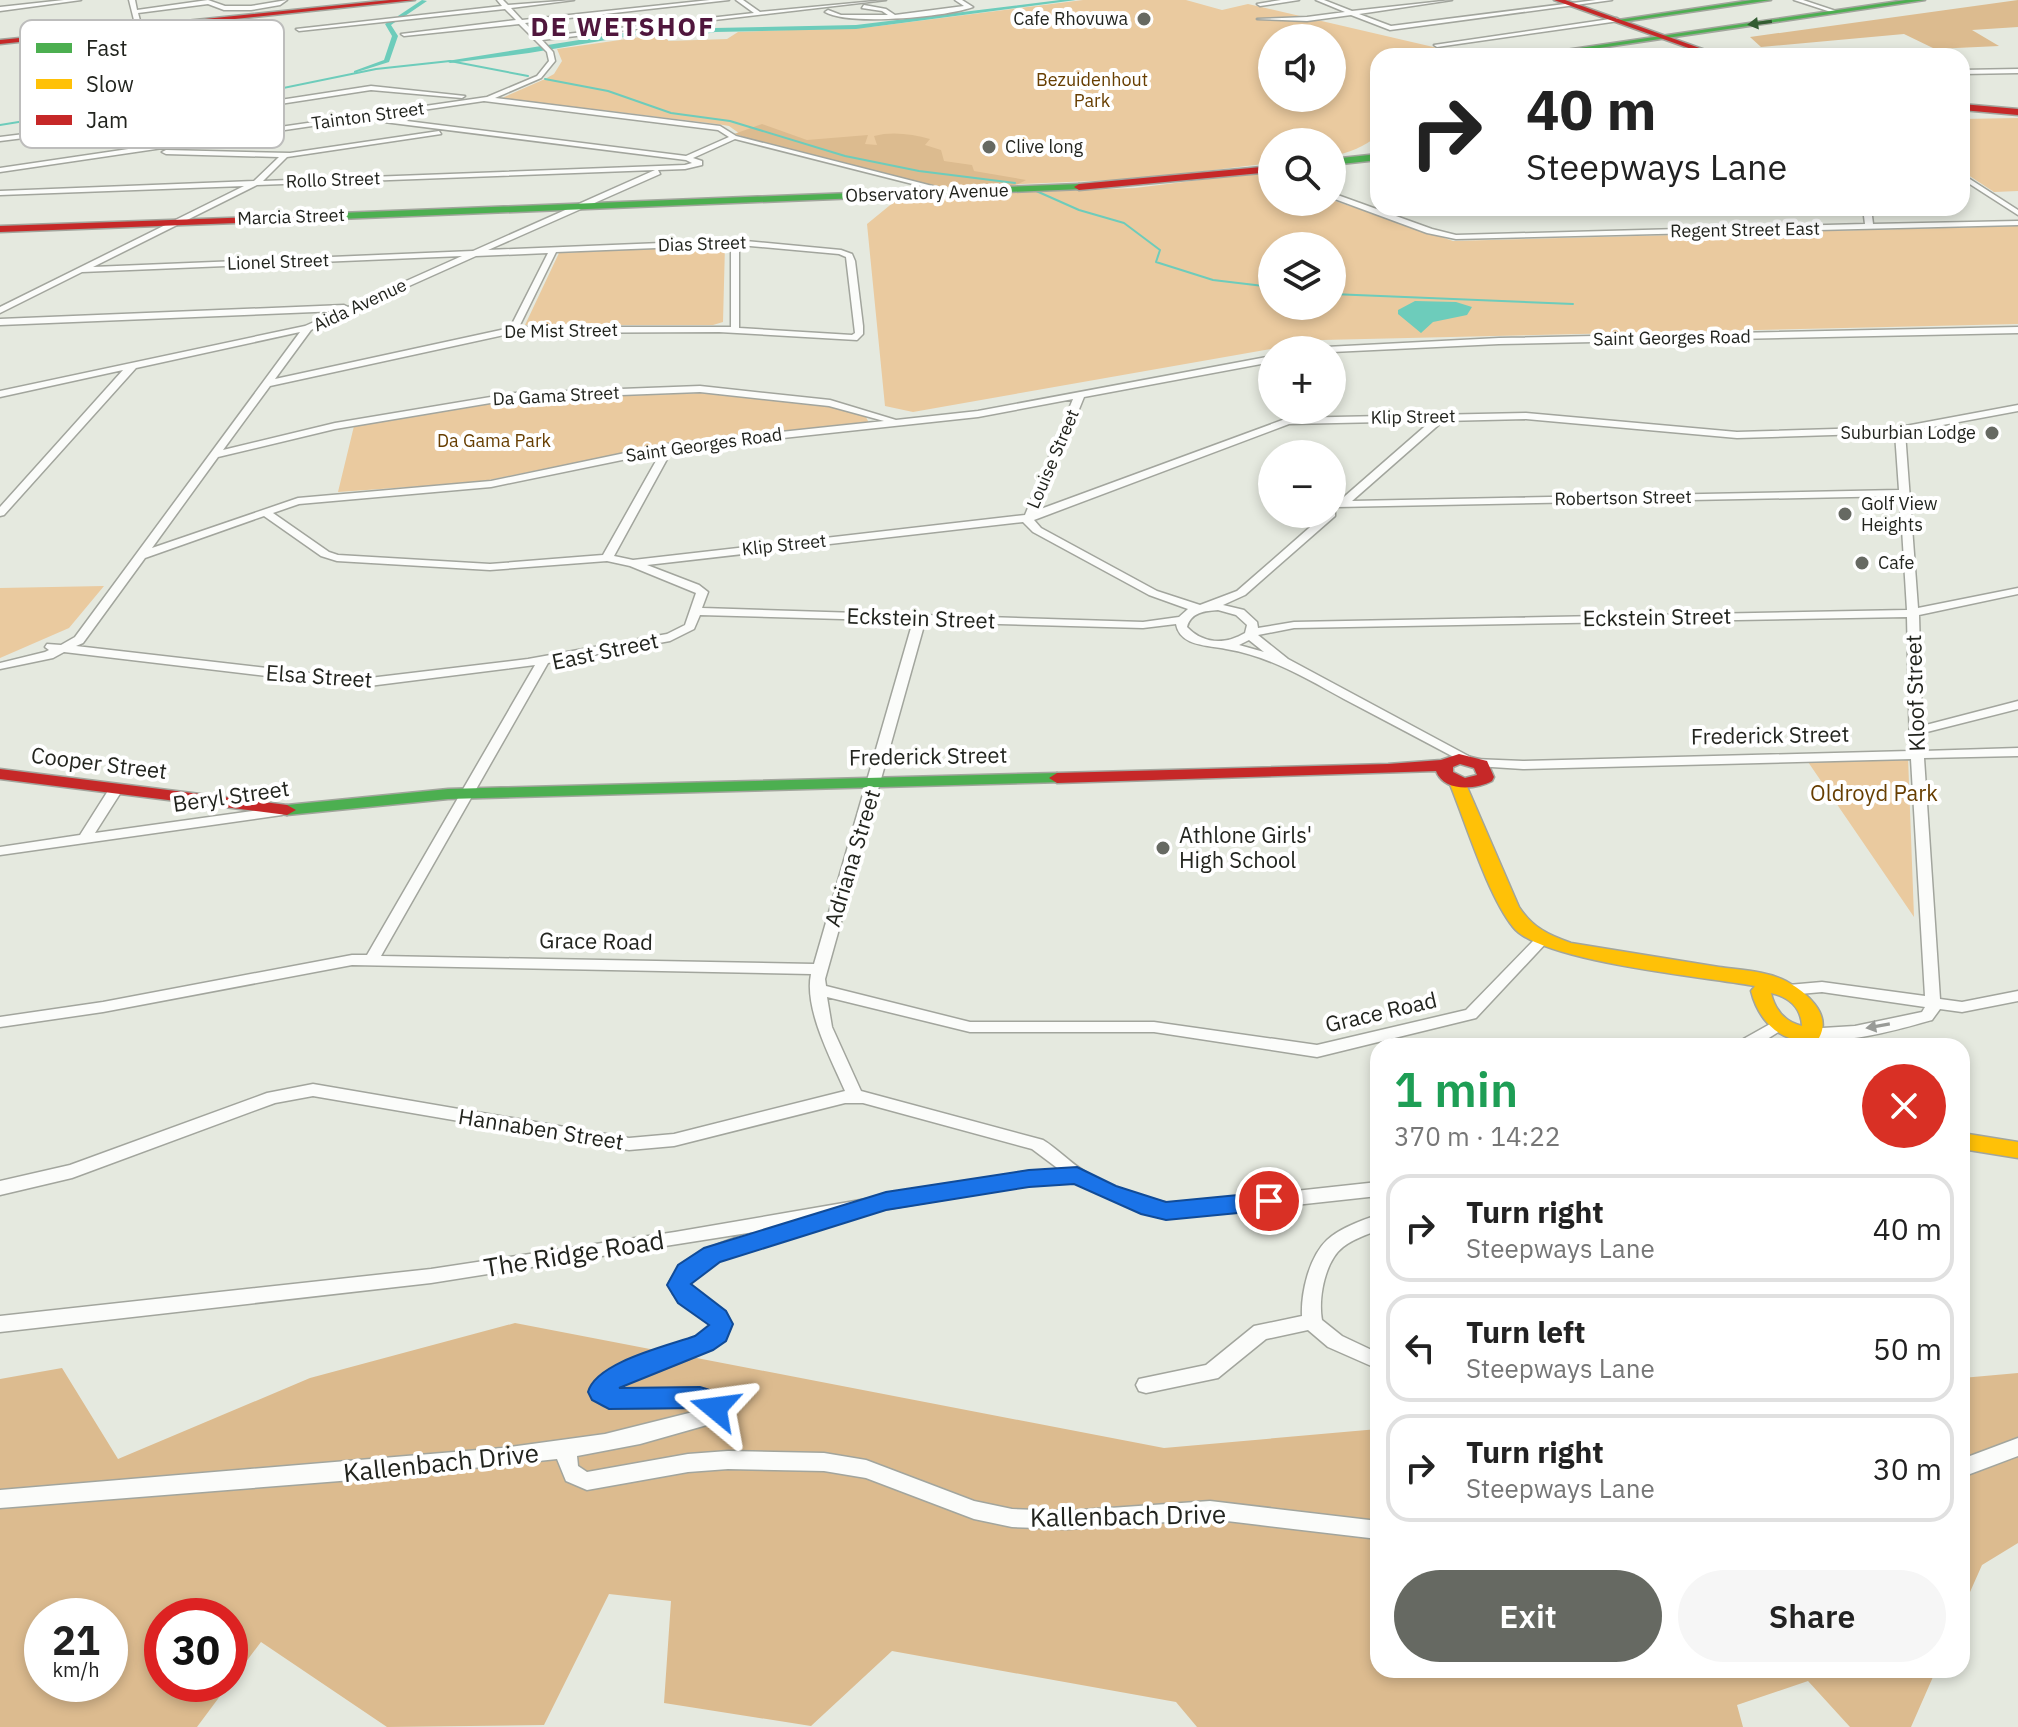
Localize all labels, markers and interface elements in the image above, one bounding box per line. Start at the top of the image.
place label: Cafe Rhovuwa [1013,7,1128,30]
district label: DE WETSHOF [531,9,715,43]
marker: Cafe Rhovuwa [1135,10,1153,28]
one-way arrow [1747,17,1772,30]
legend [20,20,284,148]
map controls [1258,24,1346,528]
button: sound [1258,24,1346,112]
text: Fast [86,33,127,62]
park label: Bezuidenhout Park [1036,68,1148,112]
text: Slow [86,69,134,98]
text: 40 m [1526,73,1656,145]
icon: right [1394,80,1498,184]
street label: Tainton Street [310,96,426,135]
text: Jam [86,105,128,134]
button: search [1258,128,1346,216]
place label: Clive long [1005,135,1084,158]
marker: Clive long [980,138,998,156]
text: Steepways Lane [1526,143,1787,190]
street label: Rollo Street [285,166,381,193]
street label: Observatory Avenue [845,178,1009,207]
street label: Marcia Street [237,203,345,230]
street label: Regent Street East [1670,217,1820,242]
street label: Dias Street [657,230,747,257]
button: layers [1258,232,1346,320]
street label: Lionel Street [226,248,329,275]
street label: Aida Avenue [309,273,410,336]
street label: De Mist Street [504,318,618,343]
street label: Saint Georges Road [1593,325,1751,350]
button: + [1258,336,1346,424]
street label: Da Gama Street [492,381,620,410]
street label: Klip Street [1370,404,1456,429]
street label: Louise Street [1021,406,1084,512]
place label: Suburbian Lodge [1840,421,1976,444]
street label: Saint Georges Road [624,422,784,467]
marker: Suburbian Lodge [1983,424,2001,442]
park label: Da Gama Park [437,429,552,452]
button: − [1258,440,1346,528]
street label: Robertson Street [1554,485,1692,510]
place label: Golf View Heights [1861,492,1938,536]
marker: Golf View Heights [1836,505,1854,523]
street label: Klip Street [741,529,827,560]
place label: Cafe [1878,551,1915,574]
marker: Cafe [1853,554,1871,572]
street label: Eckstein Street [846,600,996,635]
street label: Eckstein Street [1582,601,1732,632]
street label: East Street [549,625,661,676]
street label: Kloof Street [1898,634,1931,752]
street label: Elsa Street [265,657,373,694]
street label: Frederick Street [1690,719,1849,750]
street label: Cooper Street [29,740,169,785]
street label: Frederick Street [848,740,1007,771]
street label: Beryl Street [171,773,291,818]
park label: Oldroyd Park [1810,778,1938,807]
street label: Adriana Street [817,786,886,930]
place label: Athlone Girls' High School [1179,820,1312,874]
marker: Athlone Girls' High School [1154,839,1172,857]
street label: Grace Road [539,925,653,956]
street label: Grace Road [1322,985,1440,1038]
one-way arrow [1865,1021,1890,1033]
text: 1 min [1394,1058,1518,1120]
button: close [1862,1064,1946,1148]
street label: Hannaben Street [456,1101,626,1156]
text: 370 m · 14:22 [1394,1119,1560,1153]
pin [1235,1167,1303,1235]
icon: arrive [1247,1179,1291,1223]
text: Turn right [1466,1192,1604,1231]
icon: right [1398,1206,1442,1250]
text: 40 m [1873,1209,1942,1248]
street label: The Ridge Road [481,1222,666,1284]
text: Steepways Lane [1466,1231,1655,1265]
text: Turn left [1466,1312,1585,1351]
icon: left [1398,1326,1442,1370]
text: 50 m [1873,1329,1942,1368]
text: Steepways Lane [1466,1351,1655,1385]
position arrow [673,1366,757,1450]
text: Turn right [1466,1432,1604,1471]
street label: Kallenbach Drive [341,1435,540,1489]
icon: right [1398,1446,1442,1490]
text: 30 m [1873,1449,1942,1488]
text: Steepways Lane [1466,1471,1655,1505]
street label: Kallenbach Drive [1030,1496,1226,1534]
button: Exit [1394,1570,1662,1662]
button: Share [1678,1570,1946,1662]
speed limit sign: 30 [144,1598,248,1702]
text: 21 [52,1614,100,1666]
text: km/h [52,1656,100,1683]

